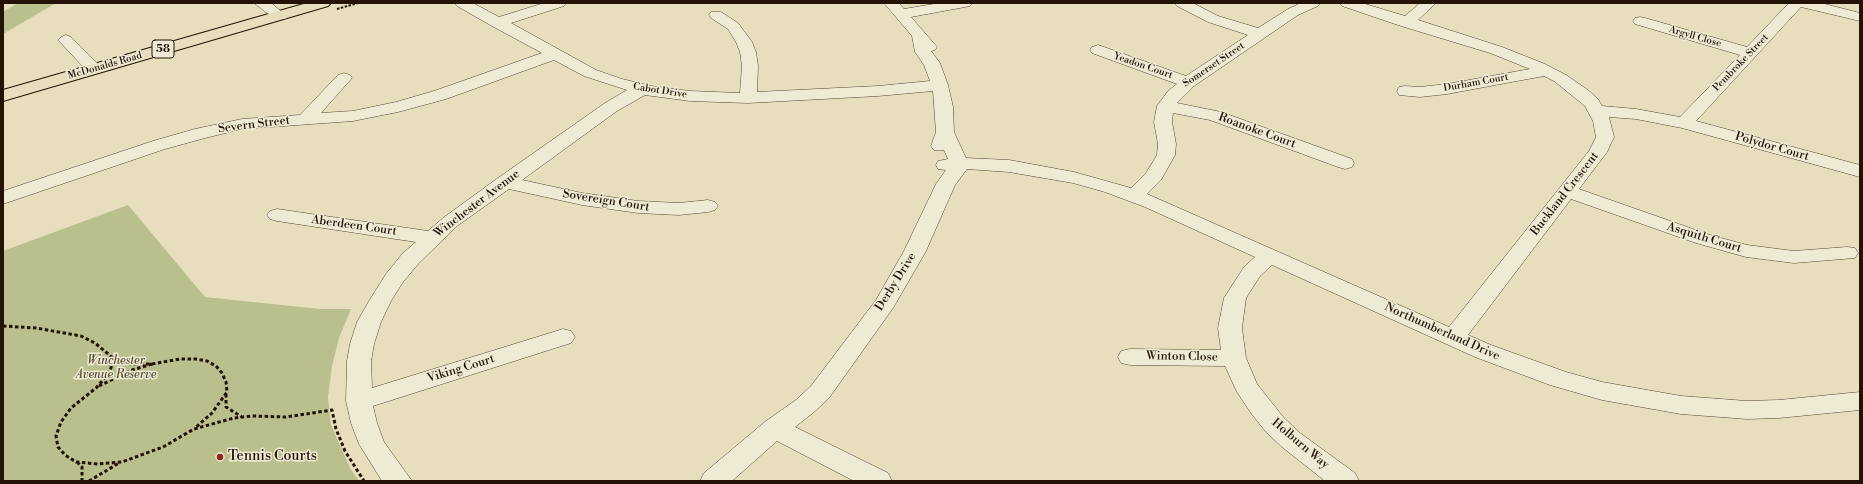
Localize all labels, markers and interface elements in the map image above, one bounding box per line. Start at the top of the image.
street label: Argyll Close [1667,24,1723,50]
street label: Pembroke Street [1711,32,1771,94]
road number: 58 [152,40,174,58]
street label: Somerset Street [1181,40,1247,90]
street label: McDonalds Road [67,50,143,82]
street label: Yeadon Court [1112,50,1174,82]
street label: Durham Court [1443,71,1509,95]
street label: Cabot Drive [632,81,688,101]
street label: Roanoke Court [1216,110,1298,152]
street label: Severn Street [217,113,291,137]
street label: Polydor Court [1733,130,1811,164]
street label: Buckland Crescent [1528,149,1602,239]
street label: Winchester Avenue [431,167,523,241]
street label: Sovereign Court [562,187,650,215]
street label: Aberdeen Court [310,213,398,239]
street label: Asquith Court [1665,220,1743,256]
street label: Derby Drive [872,250,920,314]
street label: Northumberland Drive [1382,300,1502,364]
street label: Winton Close [1146,349,1218,365]
street label: Viking Court [426,352,496,386]
park label: Winchester Avenue Reserve [76,354,156,382]
street label: Holburn Way [1268,416,1332,472]
place label: Tennis Courts [228,449,317,465]
marker: Tennis Courts [215,452,225,462]

